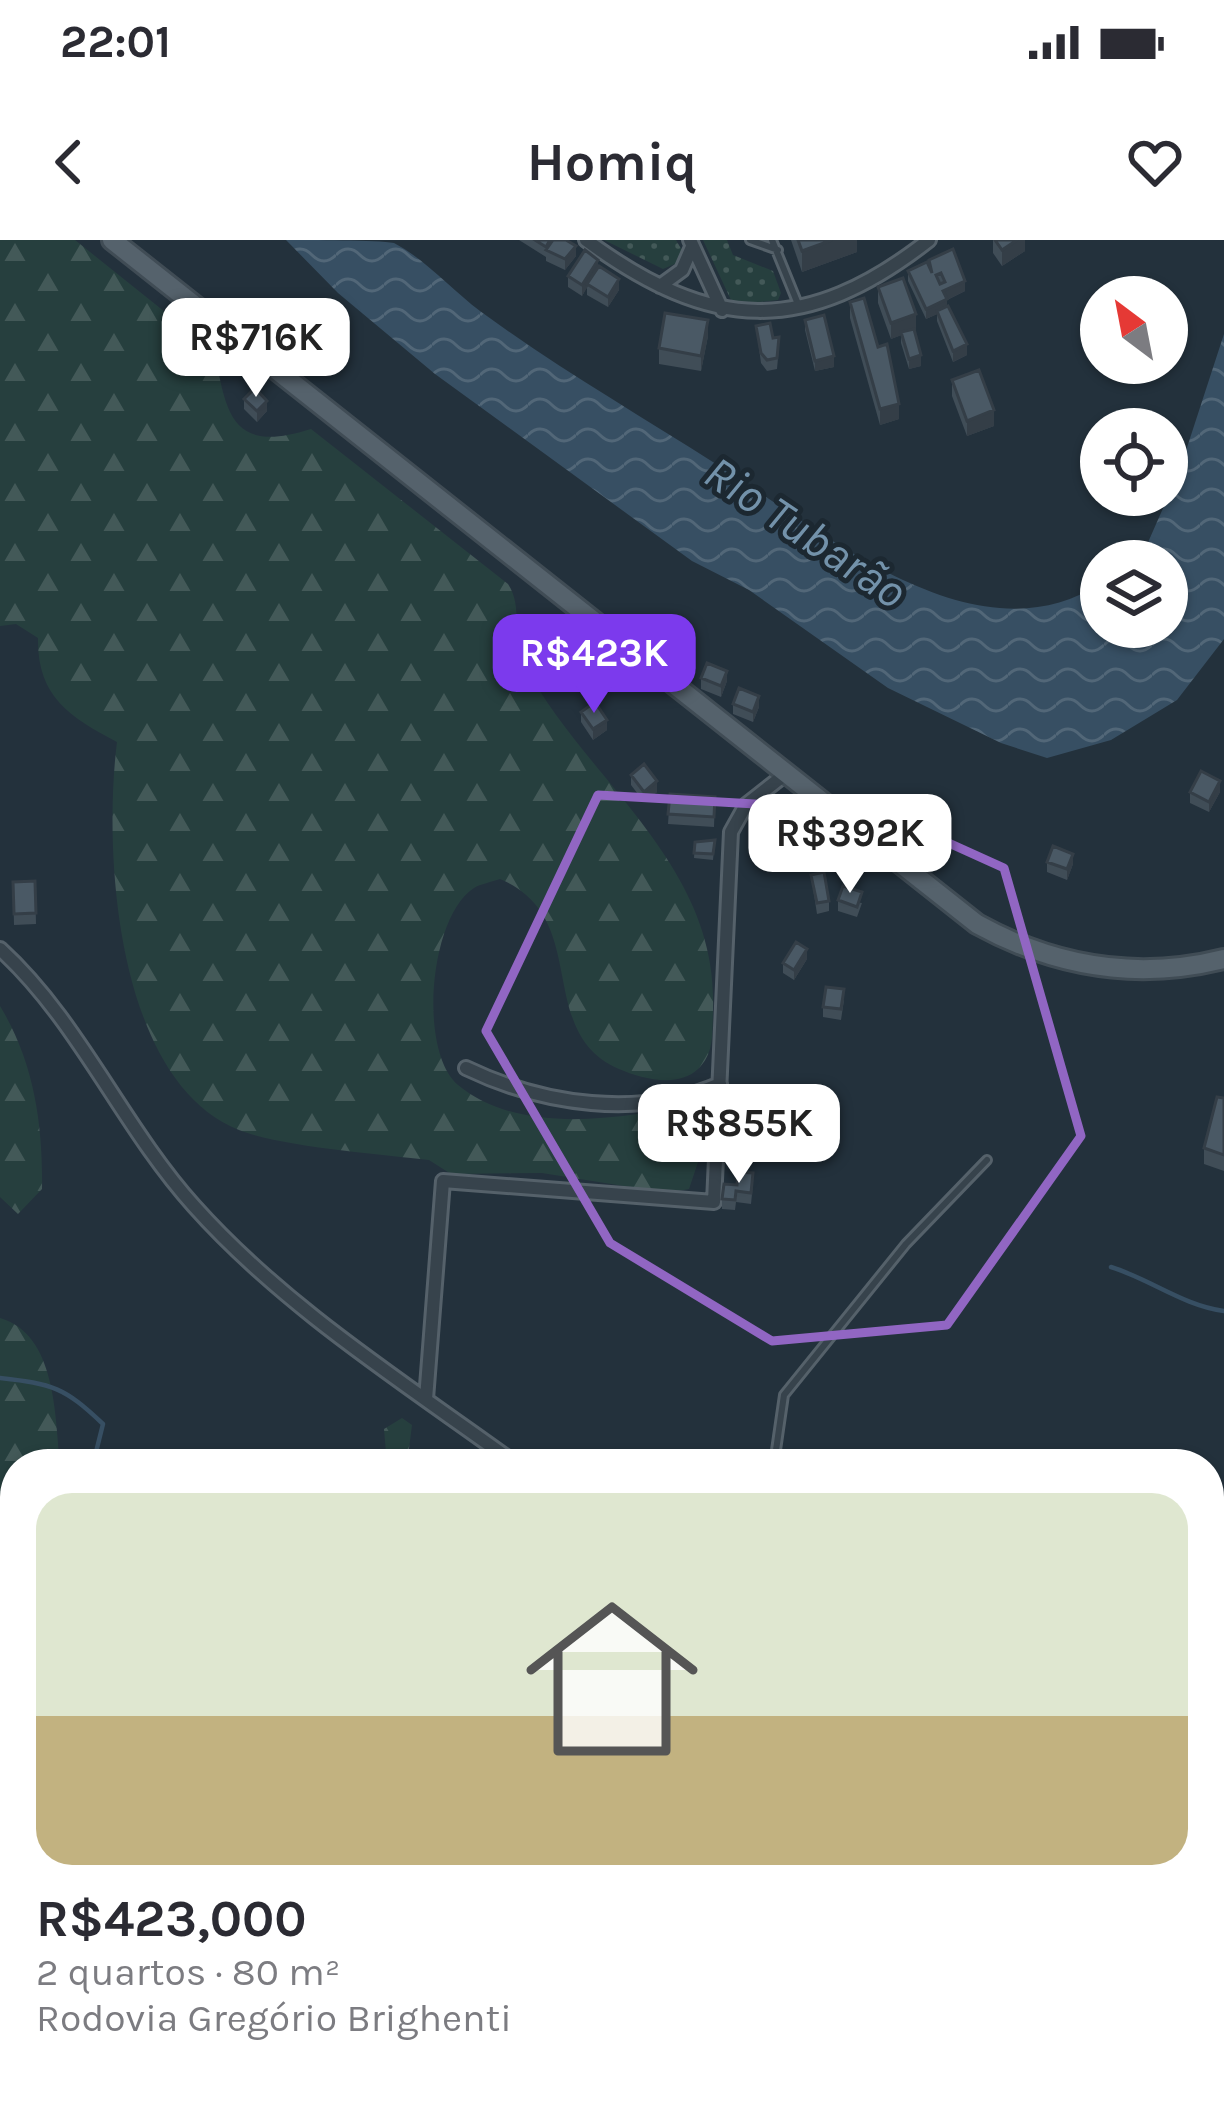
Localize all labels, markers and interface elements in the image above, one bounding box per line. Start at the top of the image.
text: 22:01 [60,16,171,68]
icon: back [36,129,102,195]
icon: heart [1122,129,1188,195]
text: Homiq [527,130,697,194]
north arrow [1080,276,1188,384]
map controls [1080,276,1188,648]
pin: R$716K [158,298,354,400]
text: R$716K [189,314,323,360]
button: locate [1080,408,1188,516]
water label: Rio Tubarão [694,444,917,620]
button: layers [1080,540,1188,648]
pin: R$423K [496,614,692,716]
text: R$423K [520,630,668,676]
pin: R$392K [752,794,948,896]
text: R$392K [775,810,925,856]
pin: R$855K [641,1084,837,1186]
text: R$855K [665,1100,813,1146]
icon: home [504,1571,720,1787]
text: R$423,000 [36,1889,307,1949]
text: 2 quartos · 80 m² [36,1949,340,1995]
text: Rodovia Gregório Brighenti [36,1995,512,2041]

